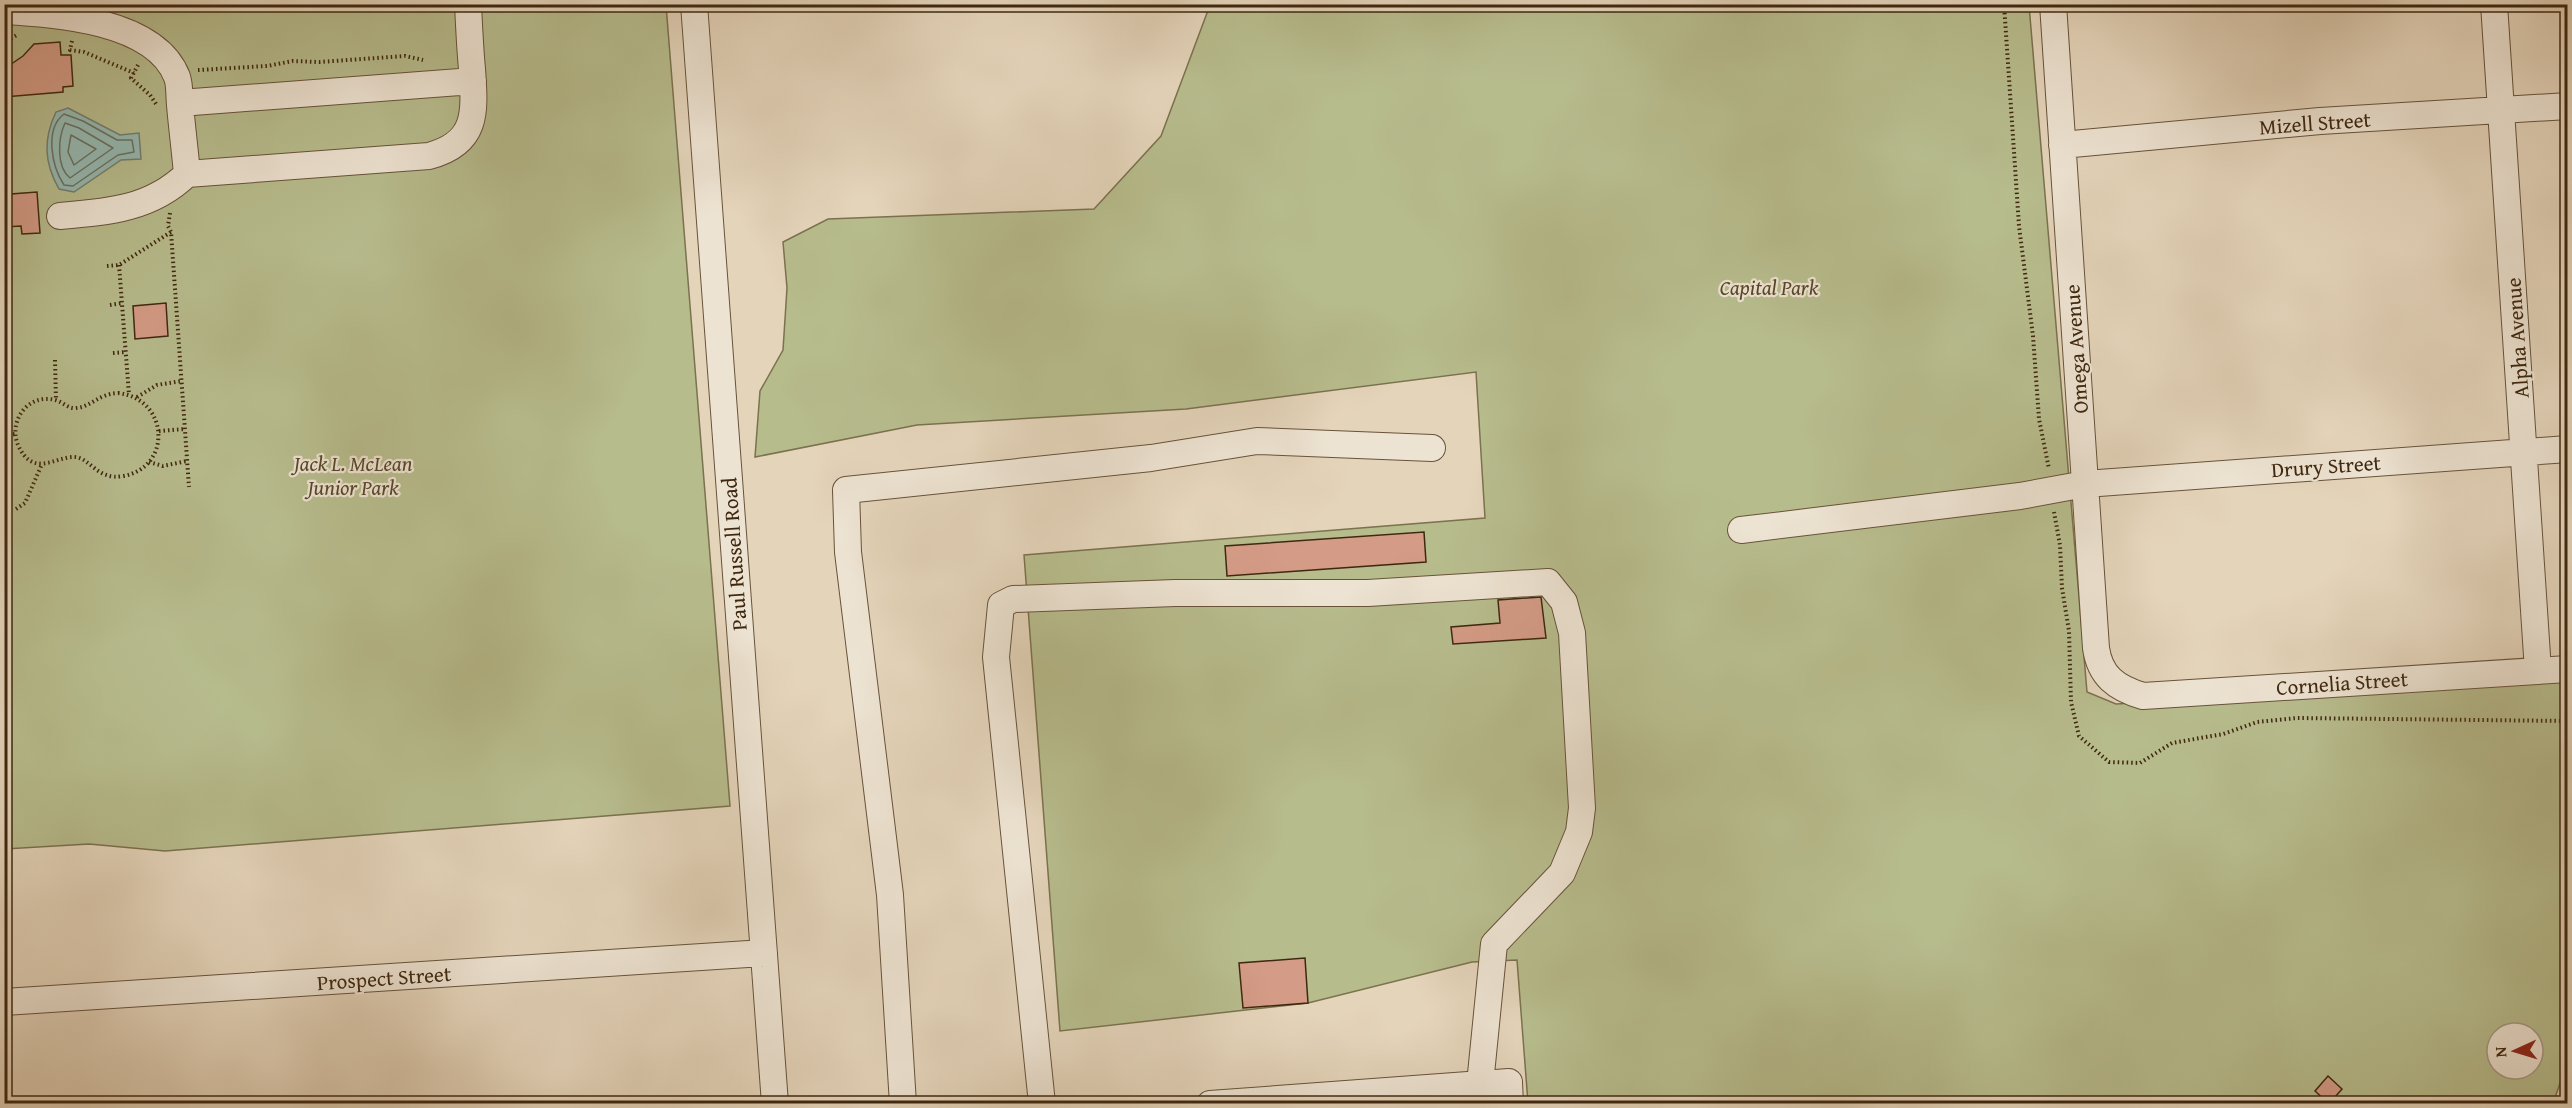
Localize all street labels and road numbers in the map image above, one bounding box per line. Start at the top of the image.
street label: Mizell Street [2258,104,2372,142]
street label: Alpha Avenue [2497,277,2537,399]
street label: Omega Avenue [2056,283,2096,415]
street label: Drury Street [2270,447,2382,485]
street label: Paul Russell Road [713,476,755,632]
street label: Cornelia Street [2275,663,2409,703]
street label: Prospect Street [316,958,453,998]

